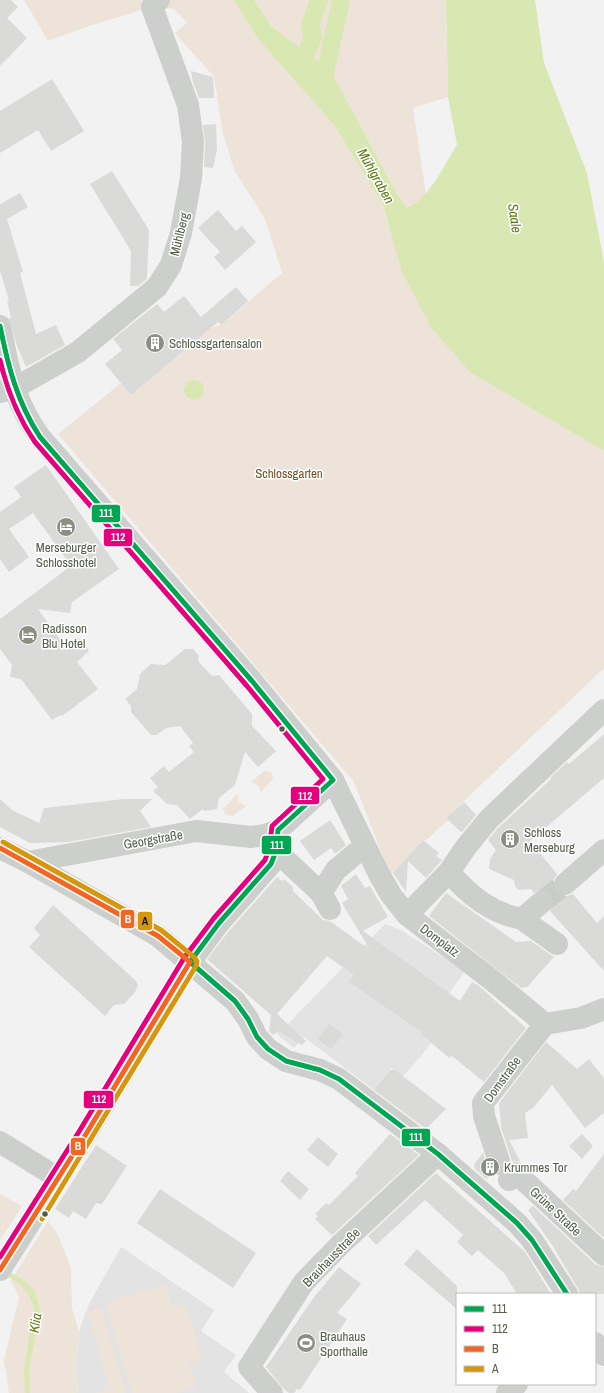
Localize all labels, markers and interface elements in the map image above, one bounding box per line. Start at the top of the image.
water label: Mühlgraben [353,145,399,207]
water label: Saale [504,202,526,234]
street label: Mühlberg [166,210,193,258]
building icon: Schlossgartensalon [144,332,166,354]
place label: Schlossgartensalon [169,335,262,352]
park label: Schlossgarten [255,465,323,482]
line badge: 111 [91,504,121,523]
text: 111 [99,506,113,520]
hotel icon: Merseburger Schlosshotel [55,516,77,538]
line badge: 112 [103,528,133,547]
text: 112 [111,530,125,544]
place label: Merseburger Schlosshotel [36,539,97,571]
place label: Radisson Blu Hotel [42,620,87,652]
hotel icon: Radisson Blu Hotel [17,624,39,646]
unlabelled marker [277,724,287,734]
line badge: 112 [290,786,320,805]
text: 112 [298,789,312,803]
place label: Schloss Merseburg [524,824,575,856]
street label: Georgstraße [122,826,184,853]
building icon: Schloss Merseburg [499,828,521,850]
line badge: 111 [261,835,292,855]
text: 111 [270,838,284,852]
line badge: B [120,909,135,929]
line badge: A [137,911,153,931]
text: B [125,912,132,926]
text: A [142,914,149,928]
street label: Domplatz [417,920,463,961]
street label: Domstraße [480,1053,525,1106]
line badge: 112 [83,1090,114,1109]
text: 112 [92,1092,106,1106]
line badge: 111 [401,1128,431,1147]
text: 111 [409,1130,423,1144]
line badge: B [70,1137,86,1156]
text: B [75,1139,82,1153]
building icon: Krummes Tor [479,1156,501,1178]
place label: Krummes Tor [504,1159,568,1176]
street label: Grüne Straße [526,1183,585,1240]
unlabelled marker [40,1209,50,1219]
street label: Brauhausstraße [299,1224,364,1291]
legend [456,1293,596,1385]
text: 111 [492,1301,508,1317]
water label: Klia [25,1312,45,1334]
text: 112 [492,1321,508,1337]
place label: Brauhaus Sporthalle [320,1328,368,1360]
sports icon: Brauhaus Sporthalle [295,1332,317,1354]
text: B [492,1341,499,1357]
text: A [491,1361,499,1377]

